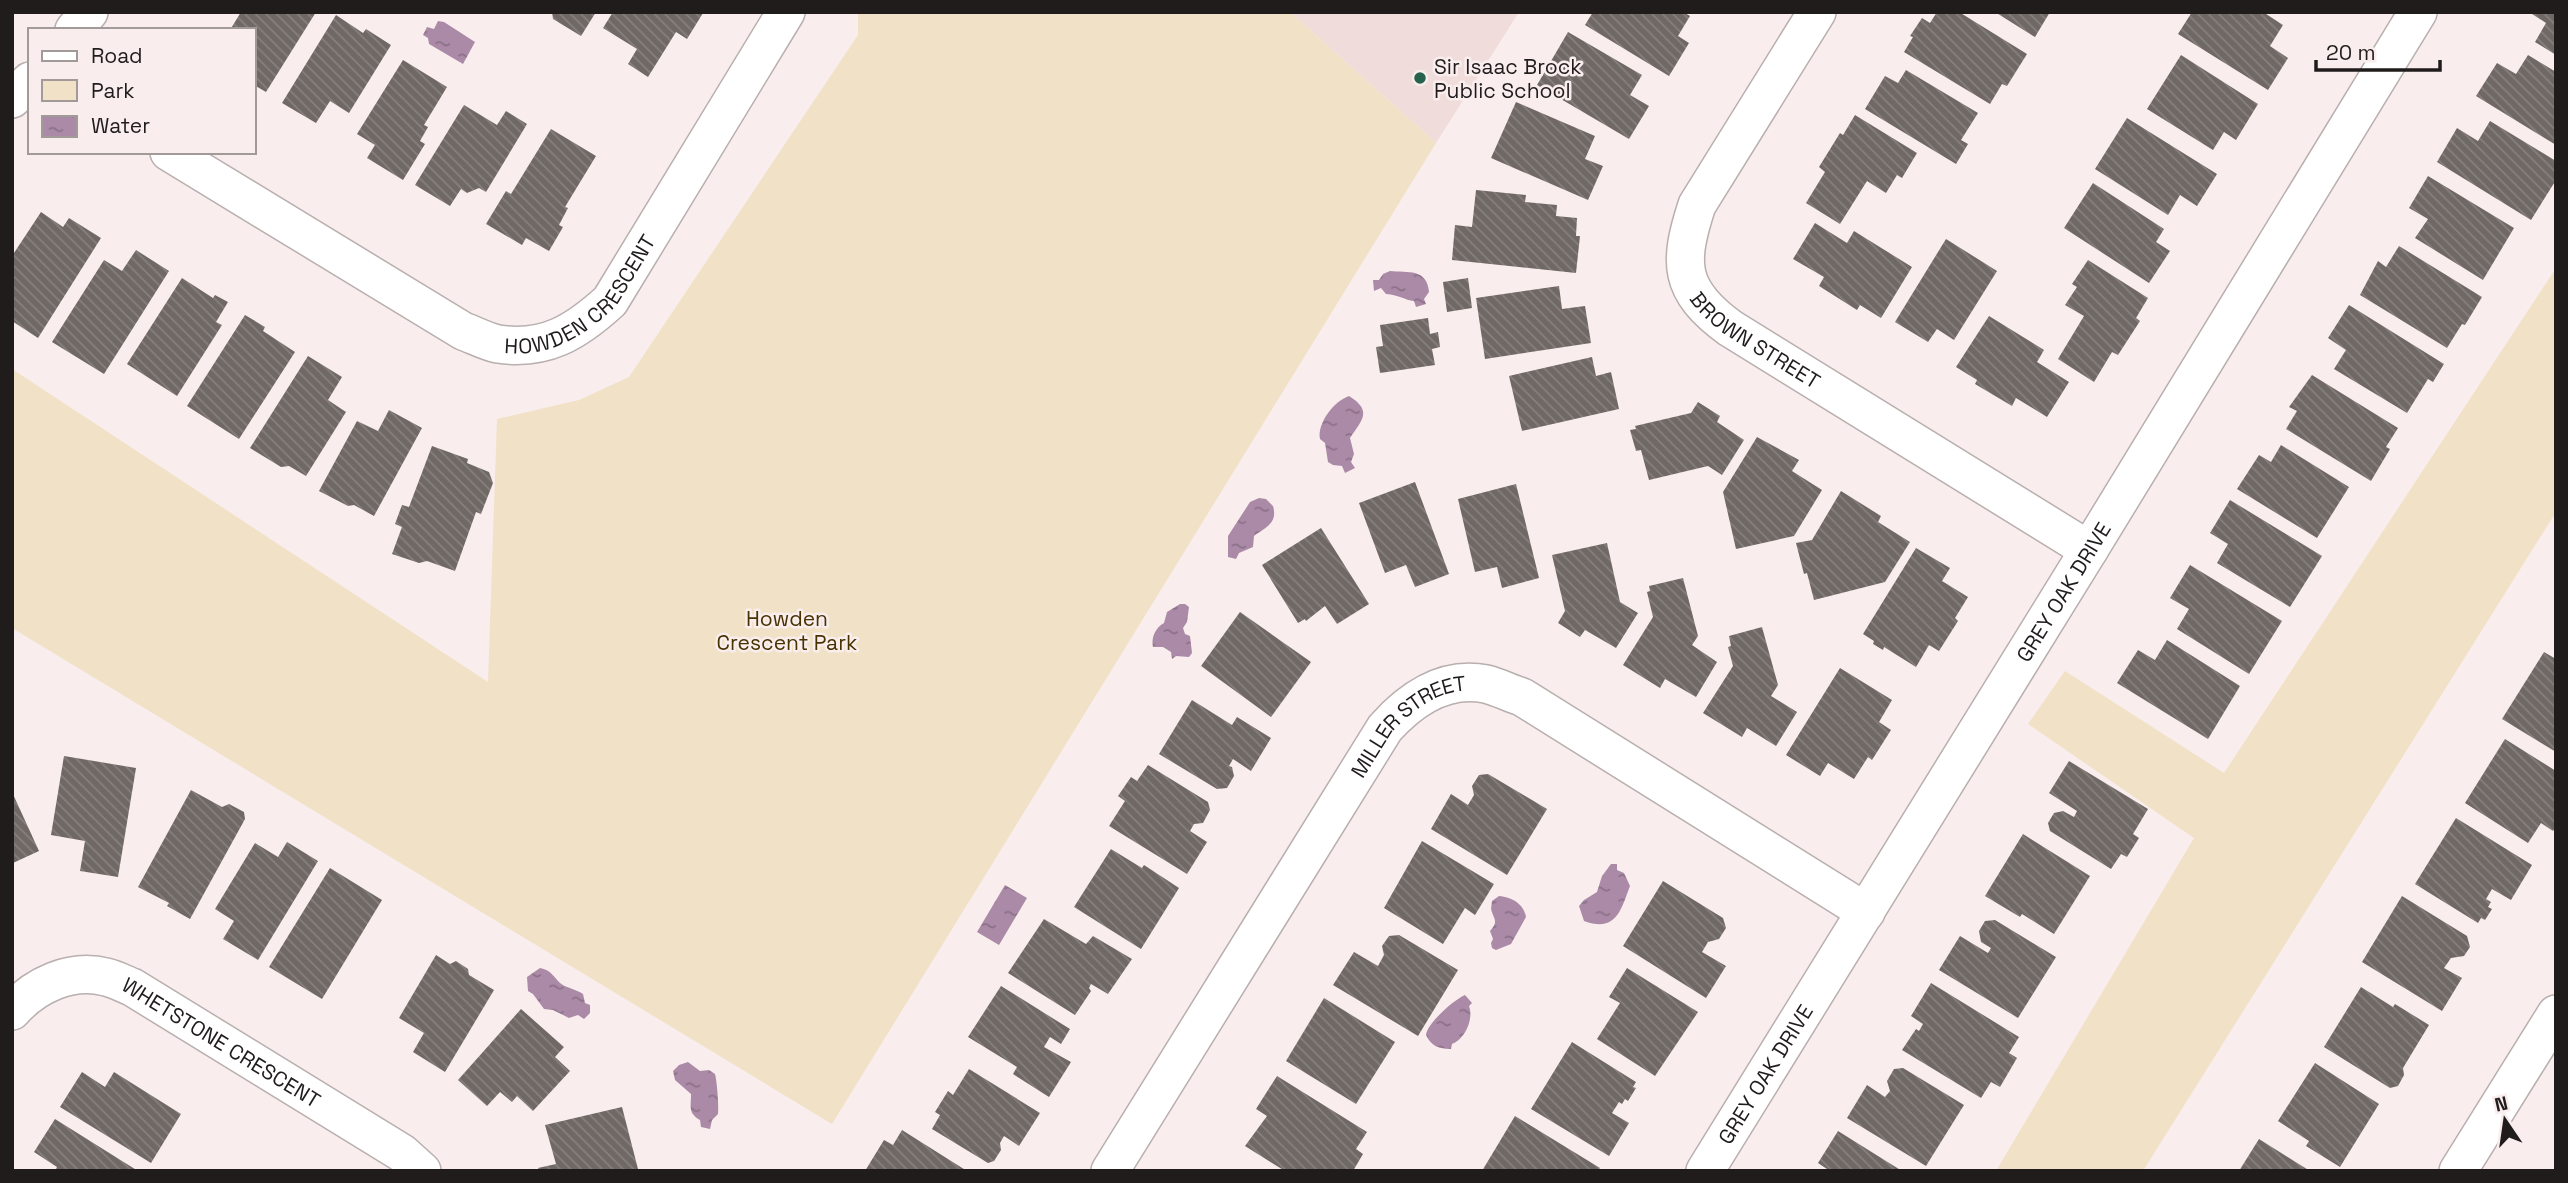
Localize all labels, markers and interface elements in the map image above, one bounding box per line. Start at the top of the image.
legend [28,28,256,154]
scale bar [2316,28,2440,72]
text: 20 m [2326,39,2376,66]
text: Road [91,42,143,69]
place label: Sir Isaac Brock Public School [1434,53,1582,104]
marker: Sir Isaac Brock Public School [1412,70,1428,86]
text: Park [91,77,135,104]
text: Water [91,112,150,139]
street label: HOWDEN CRESCENT [504,229,661,359]
street label: BROWN STREET [1684,286,1825,394]
street label: GREY OAK DRIVE [2010,517,2116,667]
park label: Howden Crescent Park [717,605,857,656]
street label: MILLER STREET [1344,669,1467,782]
street label: WHETSTONE CRESCENT [117,971,326,1113]
street label: GREY OAK DRIVE [1712,999,1818,1149]
north arrow [2470,1085,2540,1155]
text: N [2492,1090,2510,1118]

